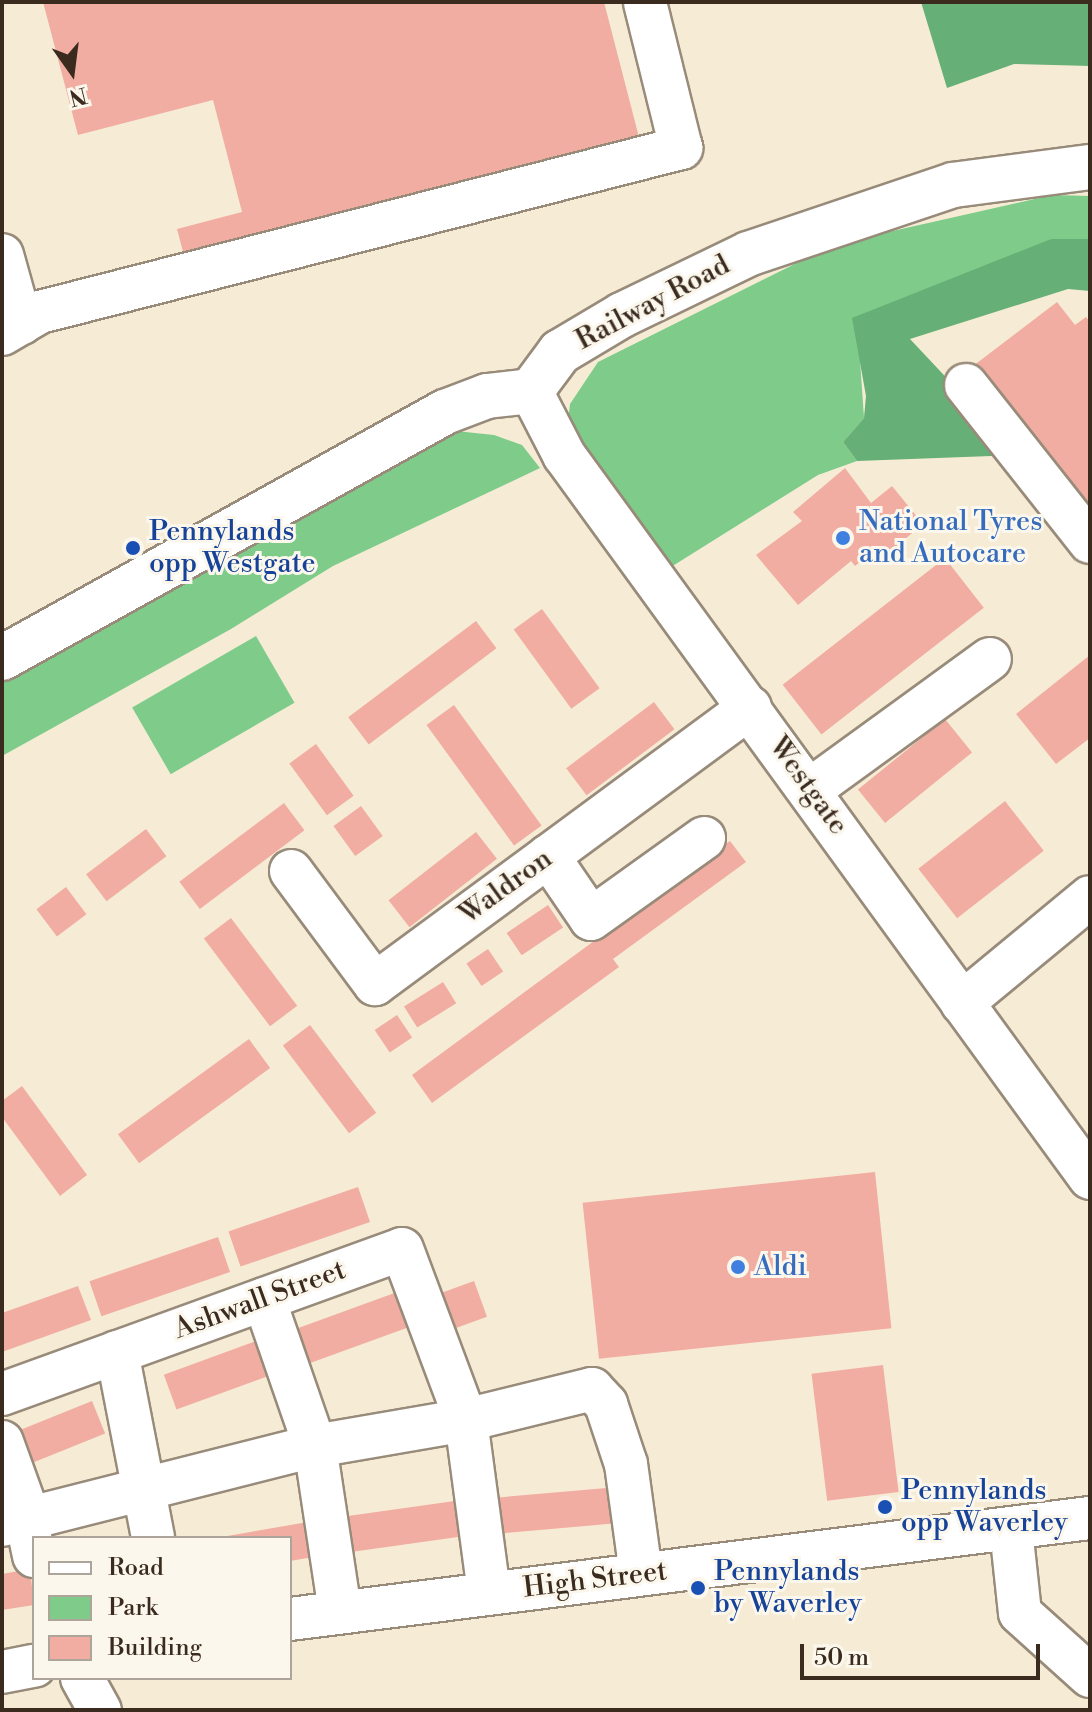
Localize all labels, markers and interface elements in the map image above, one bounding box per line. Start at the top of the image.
north arrow [32,32,112,112]
text: N [66,81,90,111]
street label: Railway Road [570,248,736,358]
place label: National Tyres and Autocare [859,505,1043,571]
place label: Pennylands opp Westgate [149,515,316,581]
marker: National Tyres and Autocare [834,529,852,547]
marker: Pennylands opp Westgate [124,539,142,557]
street label: Westgate [761,731,855,841]
street label: Waldron [453,842,559,932]
place label: Aldi [754,1250,807,1284]
street label: Ashwall Street [170,1253,350,1347]
marker: Aldi [729,1258,747,1276]
place label: Pennylands opp Waverley [901,1474,1068,1540]
marker: Pennylands opp Waverley [876,1498,894,1516]
legend [32,1536,292,1680]
text: Road [108,1553,164,1583]
street label: High Street [521,1555,669,1605]
place label: Pennylands by Waverley [714,1555,862,1621]
marker: Pennylands by Waverley [689,1579,707,1597]
text: Park [108,1593,158,1623]
scale bar [804,1628,1044,1678]
text: Building [108,1633,202,1663]
text: 50 m [814,1643,869,1673]

